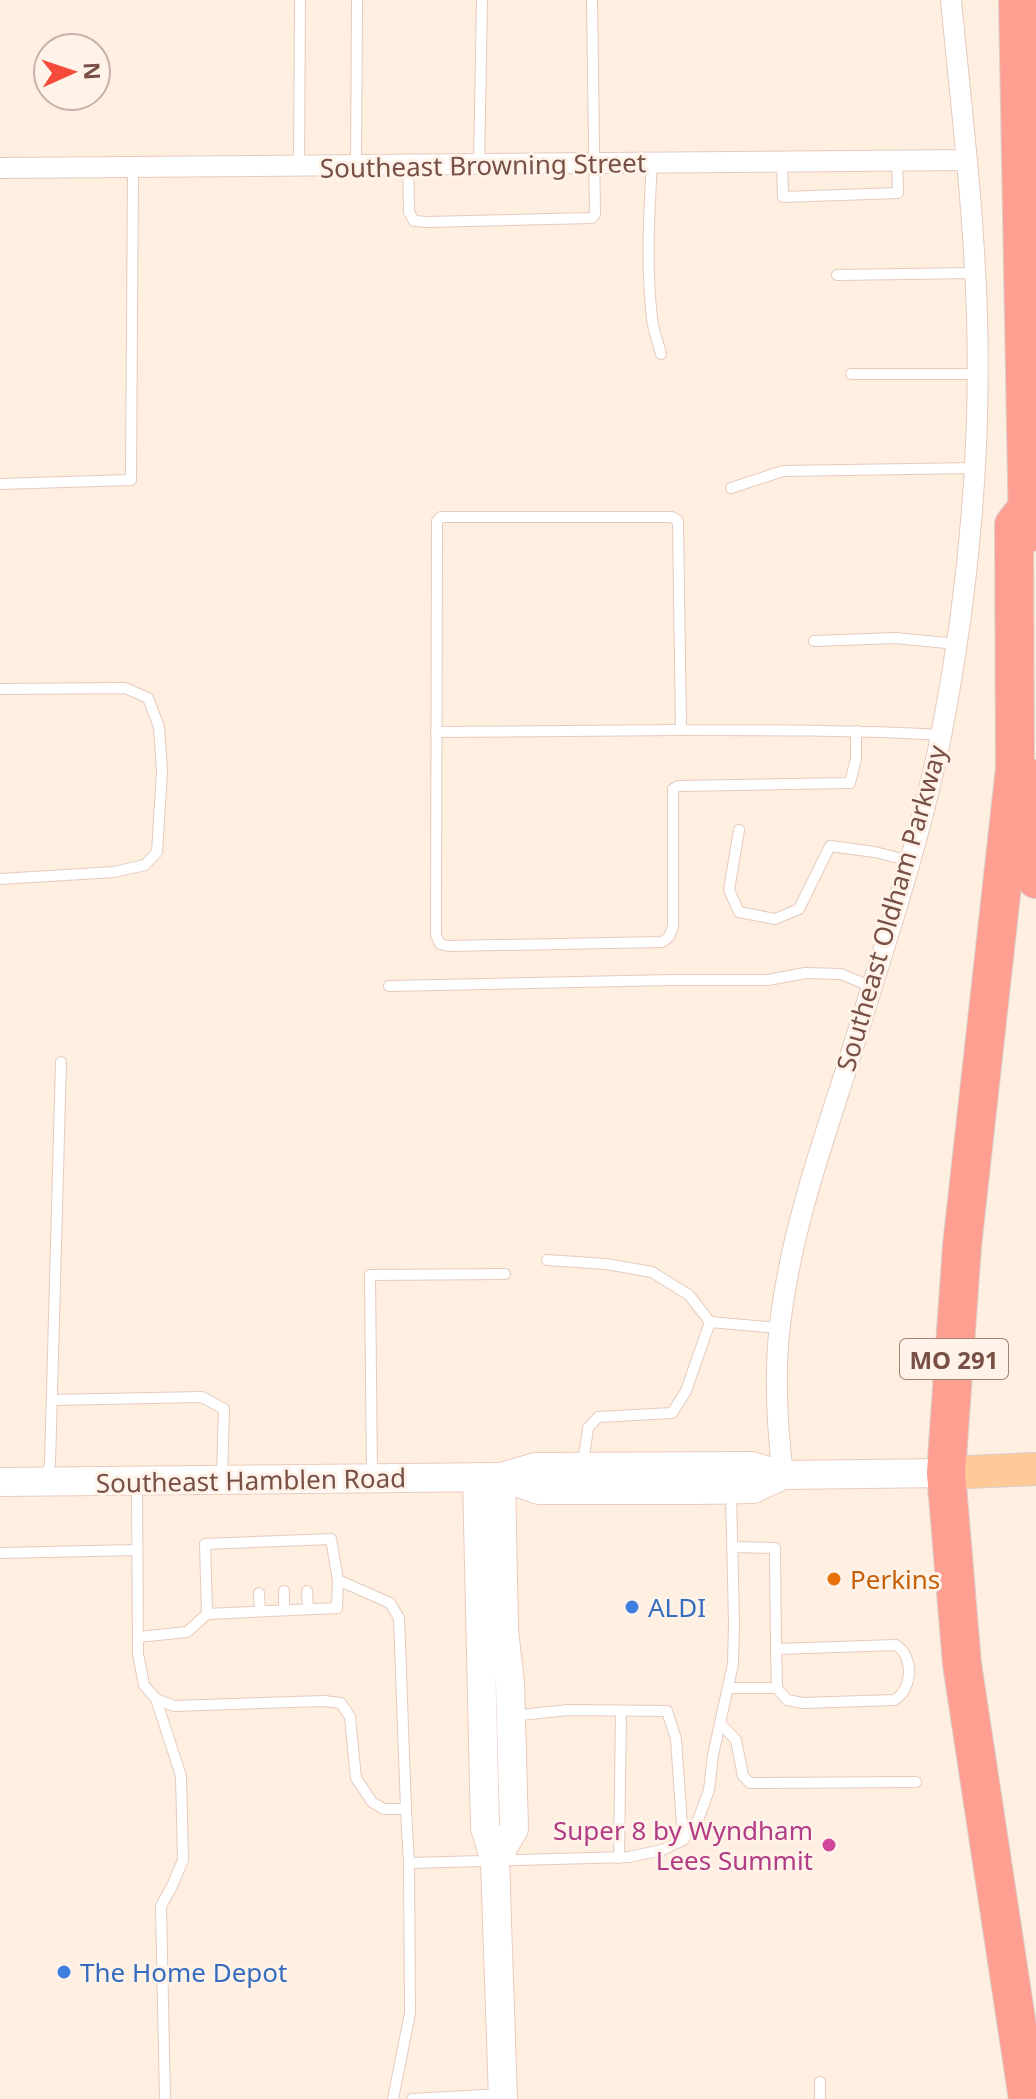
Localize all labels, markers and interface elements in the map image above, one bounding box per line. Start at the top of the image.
north arrow [32,32,112,112]
text: N [78,61,108,81]
street label: Southeast Browning Street [320,144,646,186]
street label: Southeast Oldham Parkway [827,740,955,1075]
road number: MO 291 [900,1339,1008,1379]
street label: Southeast Hamblen Road [96,1459,406,1501]
place label: Perkins [850,1561,940,1597]
marker: Perkins [825,1570,843,1588]
place label: ALDI [648,1589,706,1625]
marker: ALDI [623,1598,641,1616]
place label: Super 8 by Wyndham Lees Summit [553,1812,813,1878]
marker: Super 8 by Wyndham Lees Summit [820,1836,838,1854]
place label: The Home Depot [80,1954,287,1990]
marker: The Home Depot [55,1963,73,1981]

